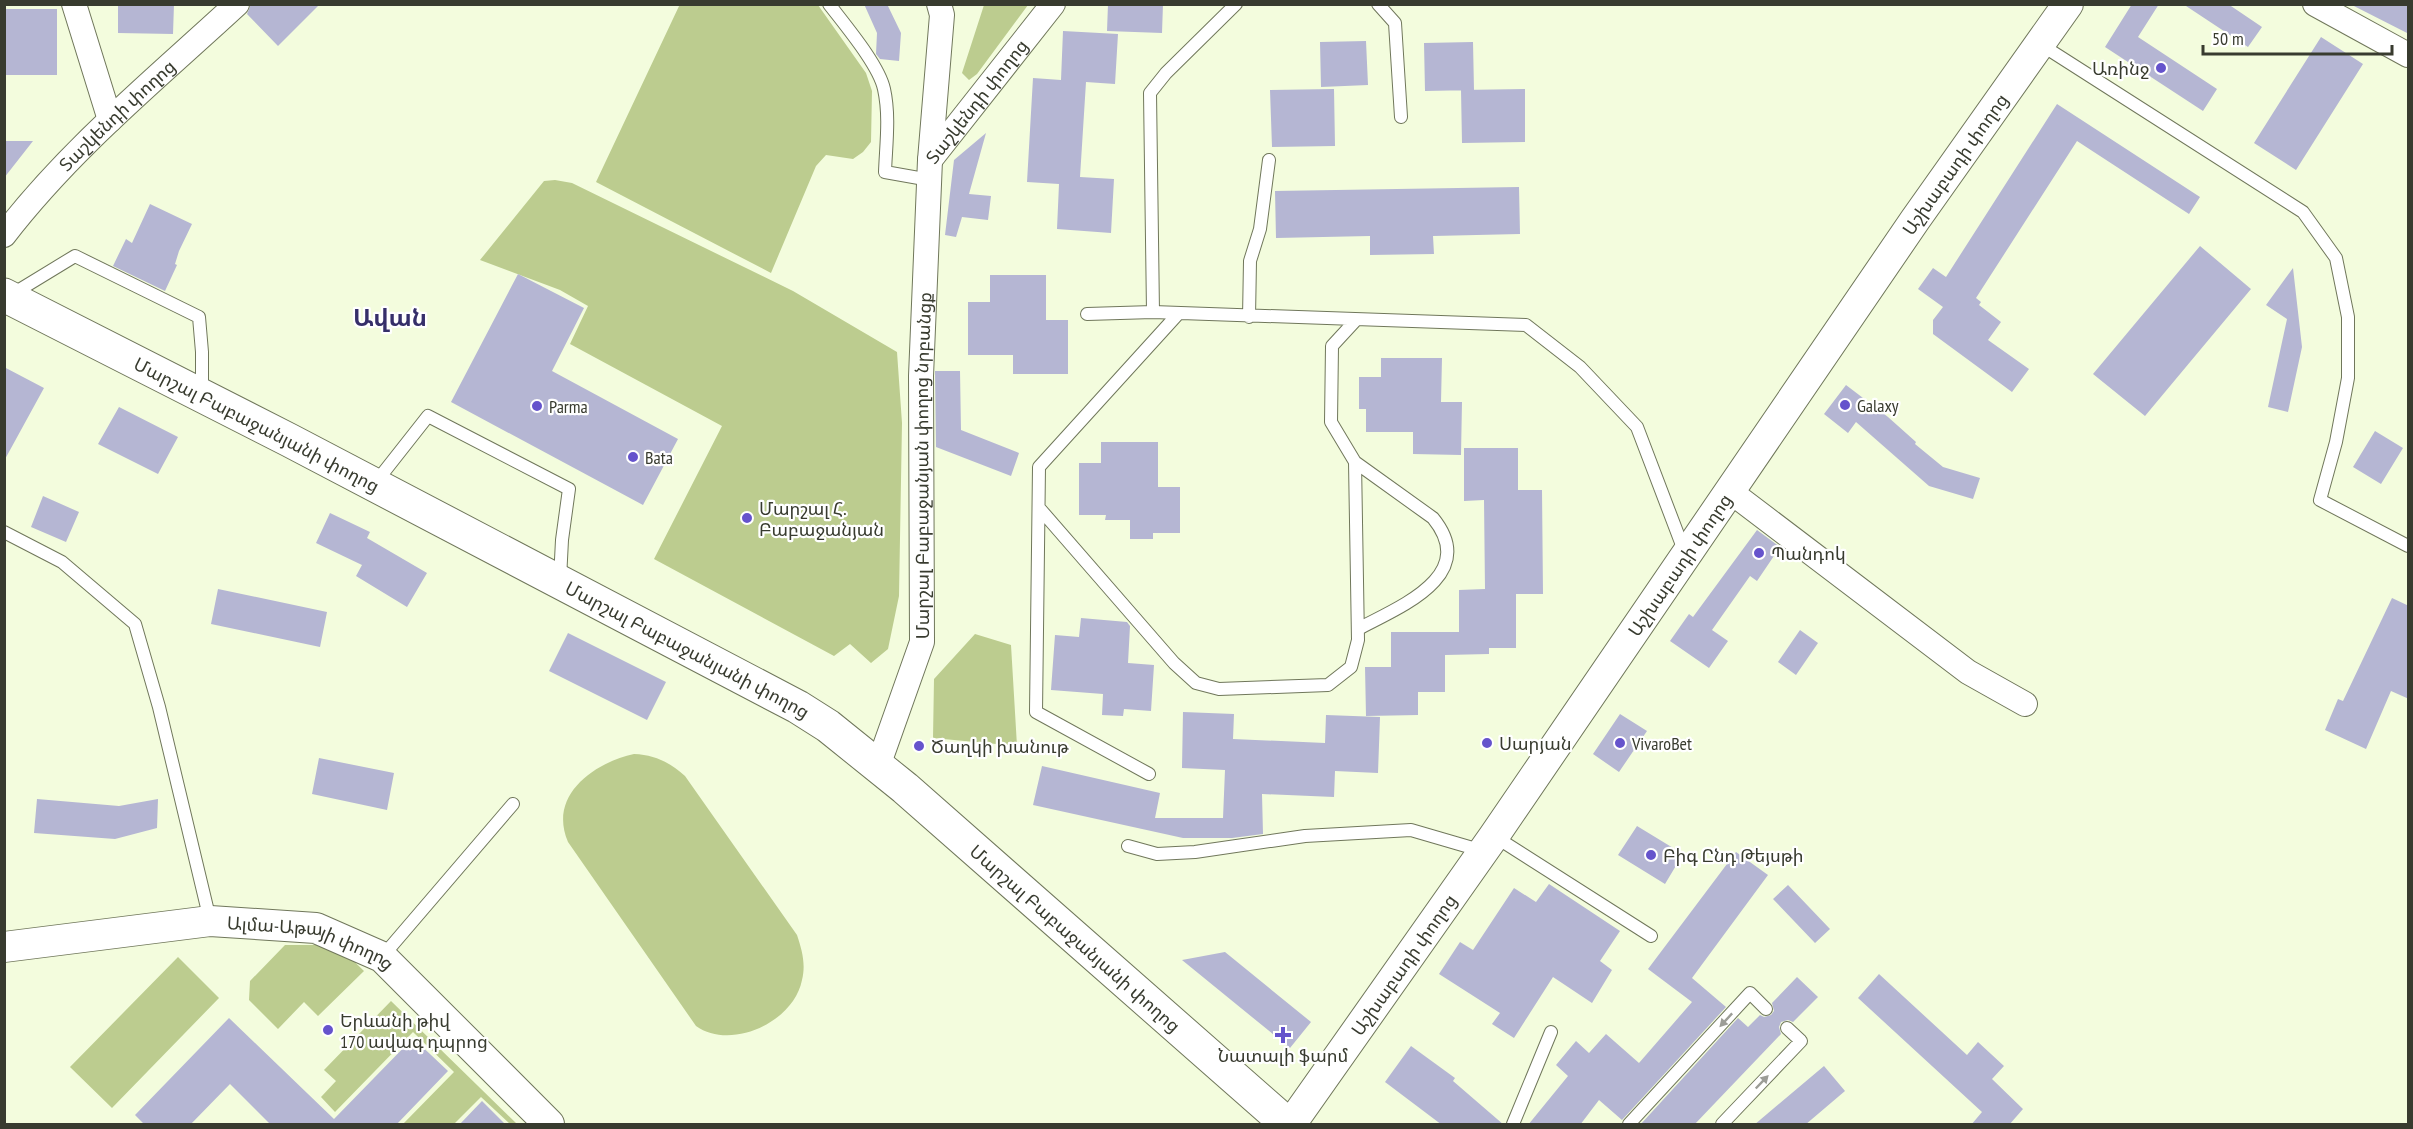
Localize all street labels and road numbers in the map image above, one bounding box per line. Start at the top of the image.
street label: Տաշկենդի փողոց [920,34,1033,168]
street label: Տաշկենդի փողոց [54,54,180,176]
street label: Աշխաբադի փողոց [1897,89,2013,239]
street label: Մարշալ Բաբաջանյան փողոց նրբանցք [909,291,936,639]
street label: Մարշալ Բաբաջանյանի փողոց [130,352,384,497]
street label: Աշխաբադի փողոց [1623,489,1736,641]
street label: Մարշալ Բաբաջանյանի փողոց [561,576,814,723]
street label: Մարշալ Բաբաջանյանի փողոց [965,839,1186,1037]
street label: Աշխաբադի փողոց [1346,889,1461,1040]
street label: Ալմա-Աթայի փողոց [226,911,400,975]

